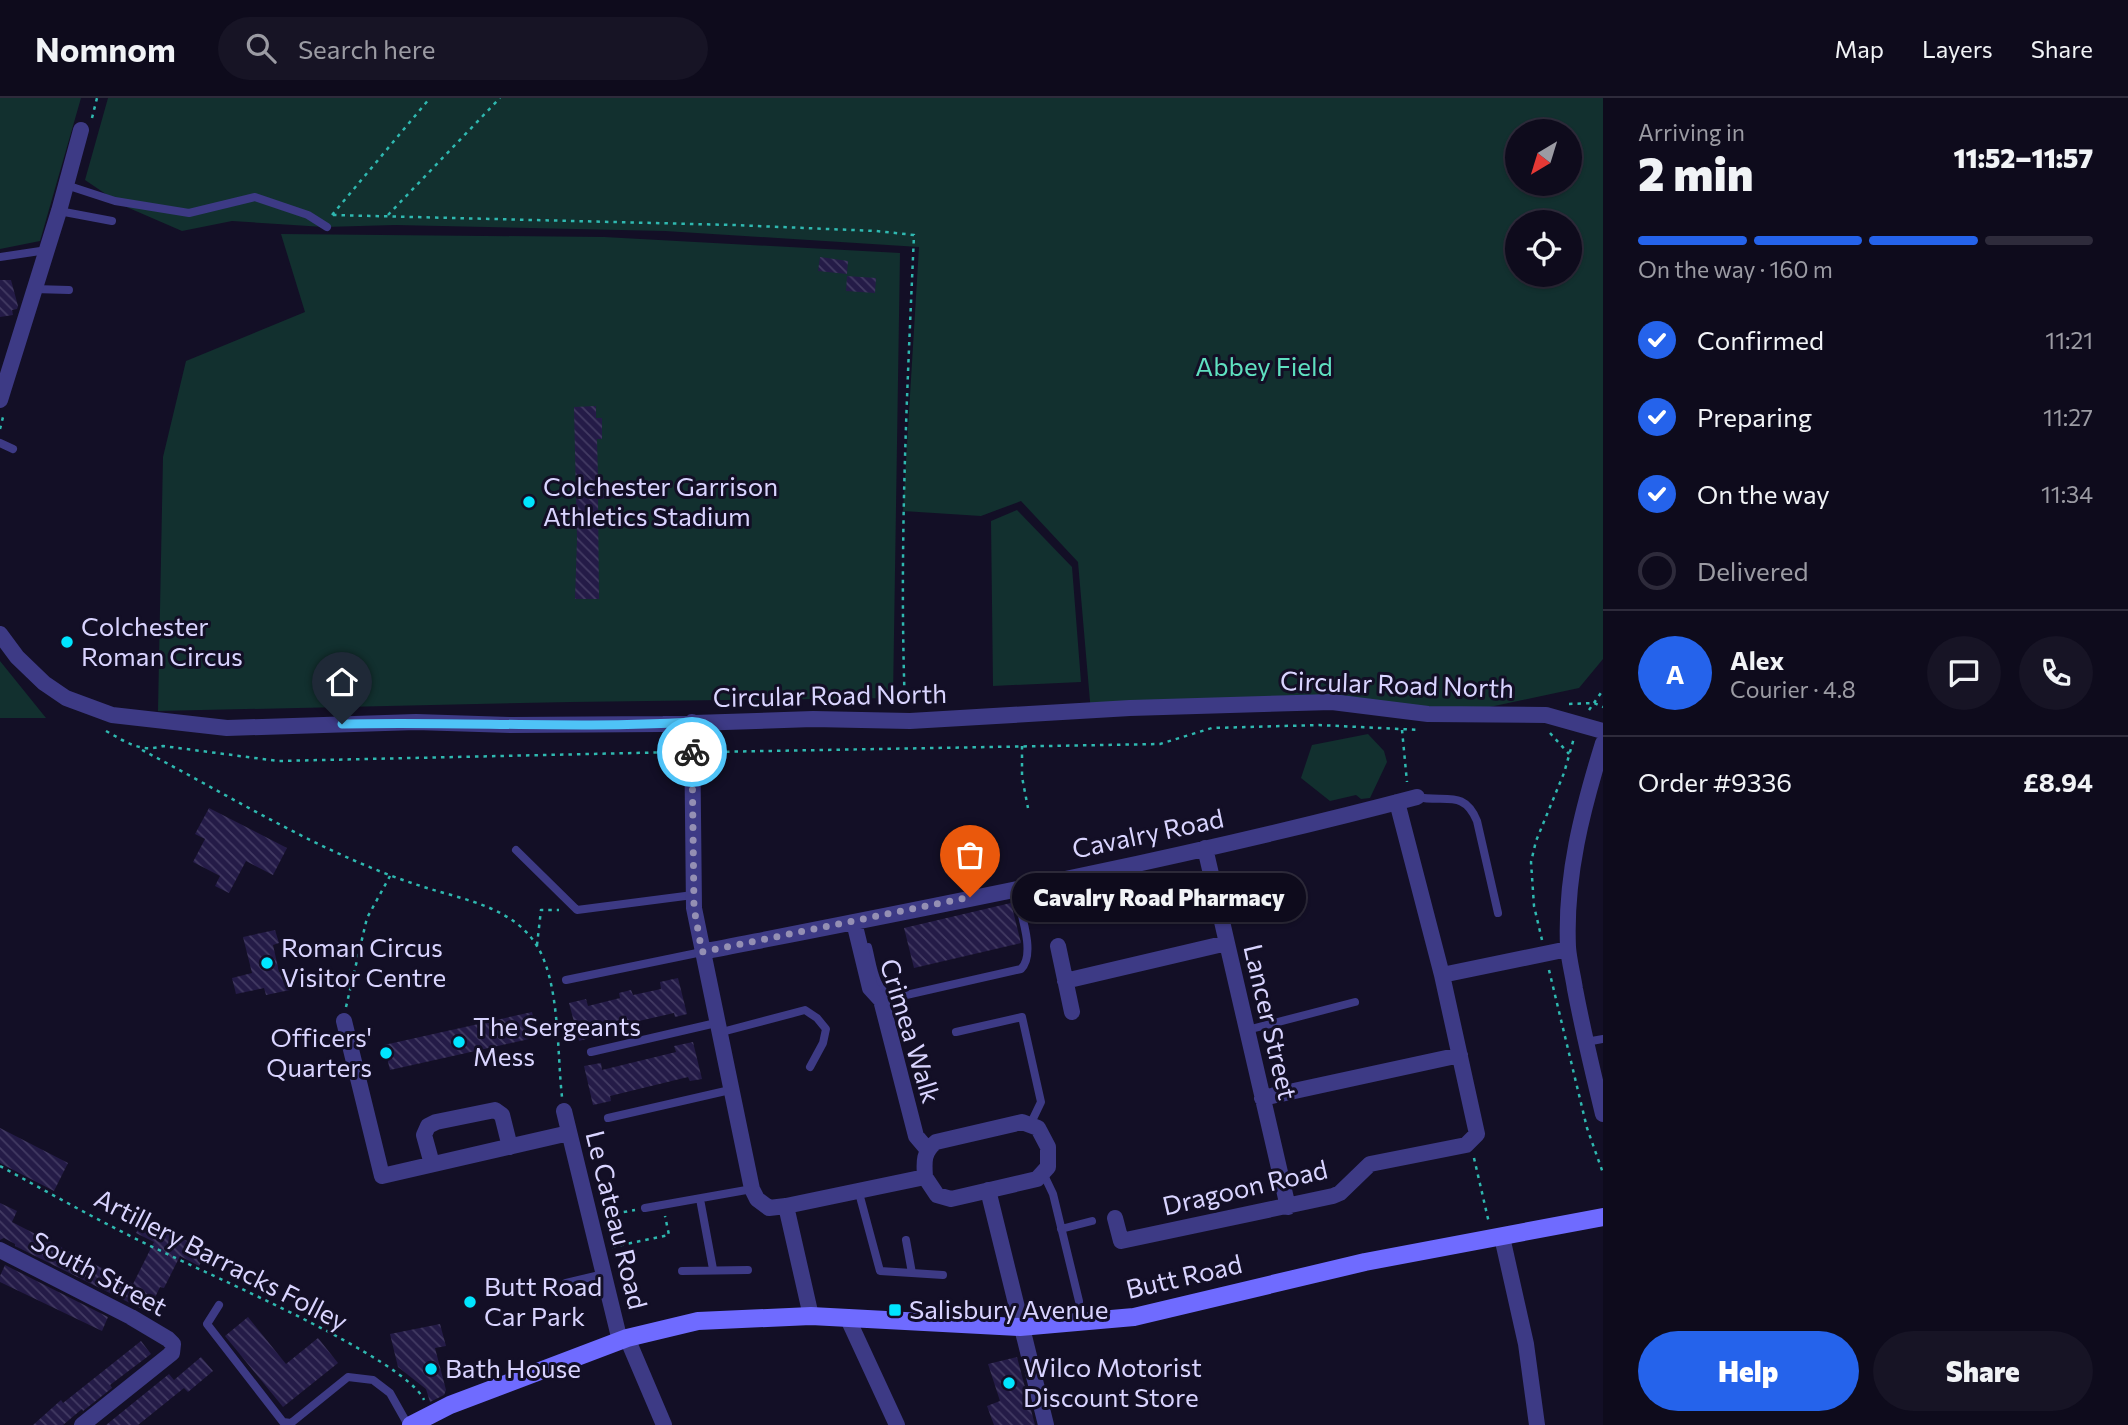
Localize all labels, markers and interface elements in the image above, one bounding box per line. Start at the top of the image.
search box [218,17,708,80]
text: Nomnom [35,28,176,69]
icon: search [242,29,280,67]
text: Search here [298,33,435,64]
text: Map [1835,34,1884,63]
text: Layers [1922,34,1993,63]
text: Share [2031,34,2093,63]
text: Arriving in [1638,118,1745,146]
north arrow [1505,119,1582,196]
map controls [1505,119,1582,287]
text: 11:52–11:57 [1953,142,2093,173]
text: 2 min [1638,144,1754,200]
button: locate [1505,210,1582,287]
text: On the way · 160 m [1638,255,1833,283]
icon: check [1638,321,1676,359]
text: Confirmed [1697,324,1824,355]
text: 11:21 [2045,326,2093,354]
park label: Abbey Field [1195,350,1333,381]
icon: check [1638,398,1676,436]
text: Preparing [1697,401,1812,432]
text: 11:27 [2043,403,2093,431]
place label: Colchester Garrison Athletics Stadium [543,470,778,531]
icon: check [1638,475,1676,513]
text: On the way [1697,478,1830,509]
text: 11:34 [2041,480,2093,508]
marker: Colchester Garrison Athletics Stadium [521,494,537,510]
text: Delivered [1697,555,1808,586]
place label: Colchester Roman Circus [81,610,243,671]
marker: Colchester Roman Circus [59,634,75,650]
button: chat [1927,636,2001,710]
button: phone [2019,636,2093,710]
text: Alex [1730,644,1784,675]
pin [312,652,372,724]
text: A [1666,658,1684,689]
icon: home [323,663,361,701]
street label: Circular Road North [1280,664,1515,703]
text: Courier · 4.8 [1730,675,1856,703]
street label: Circular Road North [713,677,947,712]
courier [657,717,727,787]
icon: bike [673,733,711,771]
text: Order #9336 [1638,766,1792,797]
text: £8.94 [2023,766,2093,797]
street label: Cavalry Road [1069,801,1226,864]
pin [940,825,1000,897]
icon: bag [951,836,989,874]
callout: Cavalry Road Pharmacy [1012,872,1306,922]
text: Cavalry Road Pharmacy [1033,883,1285,911]
place label: Roman Circus Visitor Centre [281,931,446,992]
street label: Lancer Street [1238,941,1304,1103]
marker: Roman Circus Visitor Centre [259,955,275,971]
street label: Crimea Walk [875,955,948,1106]
place label: The Sergeants Mess [473,1010,641,1071]
place label: Officers' Quarters [266,1021,372,1082]
marker: The Sergeants Mess [451,1034,467,1050]
marker: Officers' Quarters [378,1045,394,1061]
street label: Le Cateau Road [580,1127,655,1312]
street label: Dragoon Road [1159,1152,1330,1221]
street label: Artillery Barracks Folley [90,1181,353,1336]
street label: South Street [26,1224,173,1321]
street label: Butt Road [1123,1247,1245,1304]
place label: Butt Road Car Park [484,1270,602,1331]
place label: Salisbury Avenue [909,1293,1108,1324]
marker: Butt Road Car Park [462,1294,478,1310]
marker: Salisbury Avenue [887,1302,903,1318]
button: Help [1638,1331,1859,1411]
button: Share [1873,1331,2093,1411]
place label: Wilco Motorist Discount Store [1023,1351,1202,1412]
place label: Bath House [445,1352,581,1383]
marker: Bath House [423,1361,439,1377]
marker: Wilco Motorist Discount Store [1001,1375,1017,1391]

